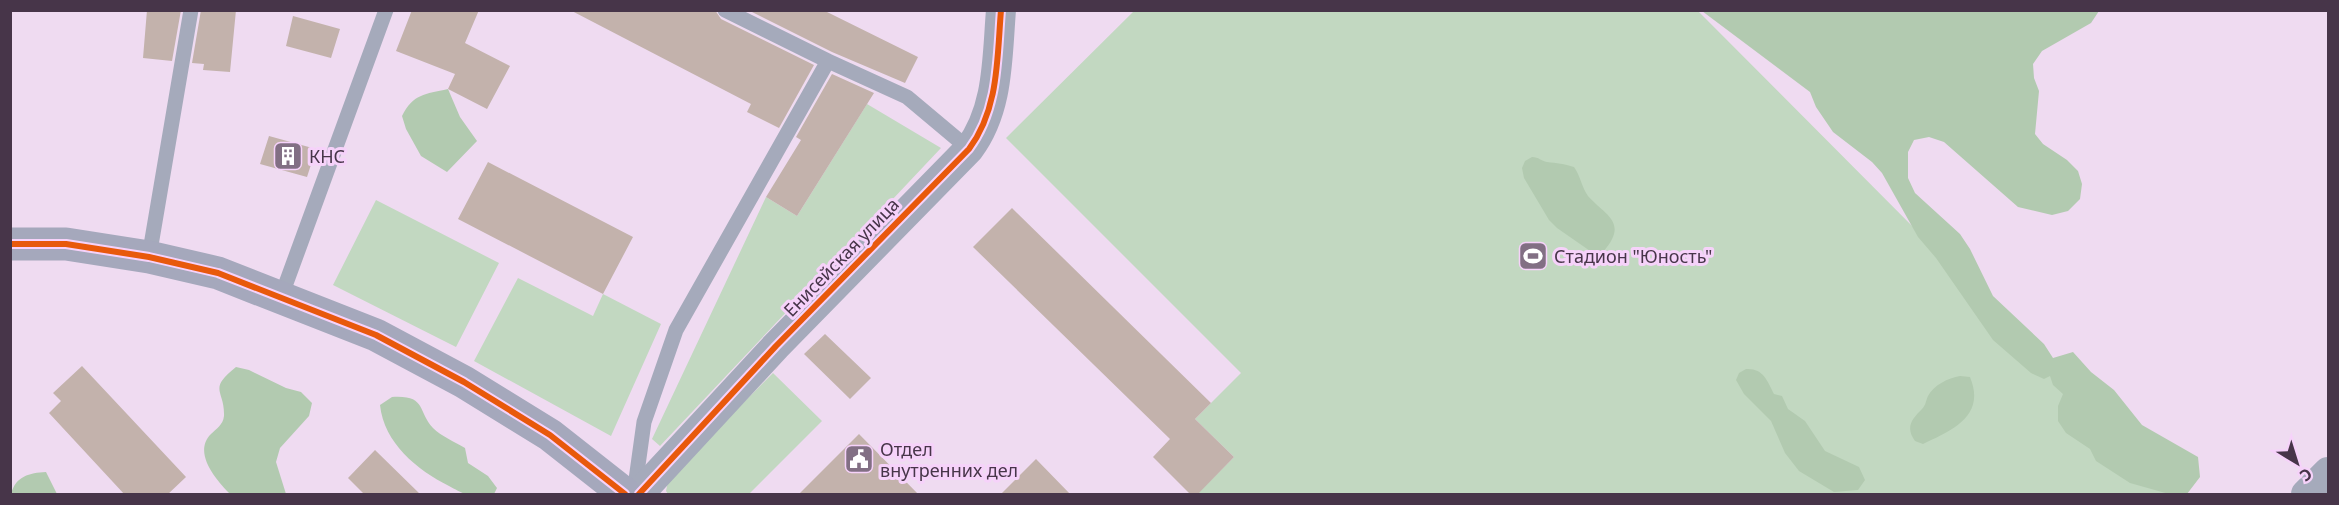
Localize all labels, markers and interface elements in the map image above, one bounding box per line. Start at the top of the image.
building icon: КНС [272,140,304,172]
place label: КНС [309,144,345,168]
street label: Енисейская улица [778,192,904,322]
sports icon: Стадион "Юность" [1517,240,1549,272]
place label: Стадион "Юность" [1554,244,1712,268]
north arrow [2267,433,2327,493]
place label: Отдел внутренних дел [880,437,1018,482]
public building icon: Отдел внутренних дел [843,443,875,475]
text: С [2295,463,2317,487]

